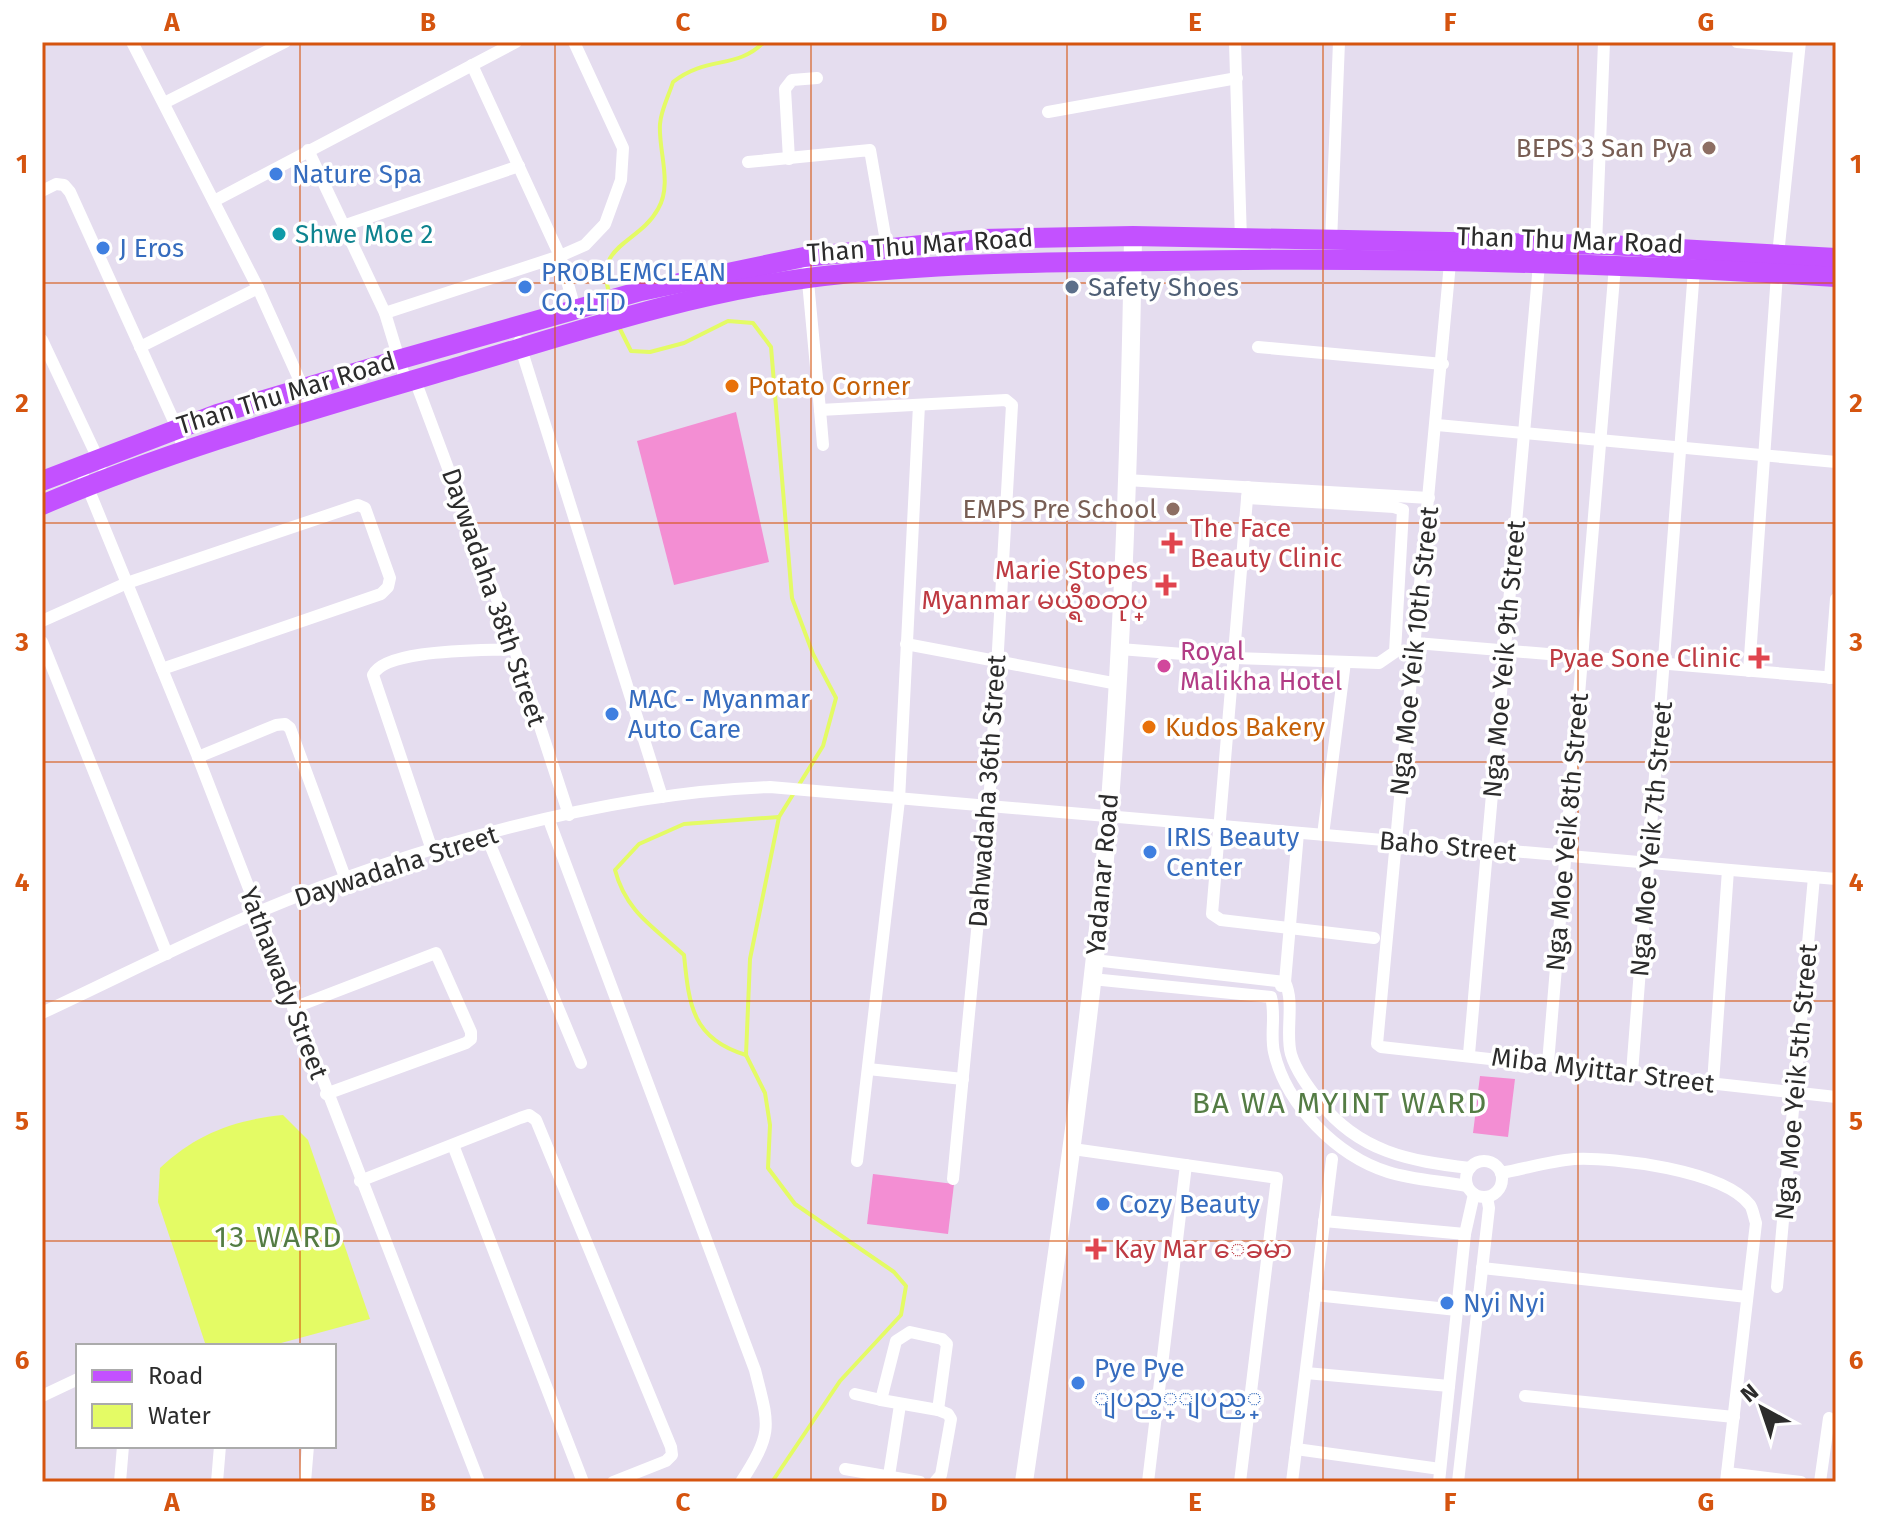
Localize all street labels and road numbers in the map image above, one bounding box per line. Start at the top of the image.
street label: Than Thu Mar Road [1456,221,1684,260]
street label: Than Thu Mar Road [806,222,1034,269]
street label: Than Thu Mar Road [173,345,399,441]
street label: Daywadaha 38th Street [435,464,552,731]
street label: Nga Moe Yeik 10th Street [1384,504,1445,797]
street label: Nga Moe Yeik 9th Street [1477,518,1532,799]
street label: Dahwadaha 36th Street [963,653,1013,928]
street label: Nga Moe Yeik 8th Street [1540,691,1595,972]
street label: Nga Moe Yeik 7th Street [1624,699,1679,978]
street label: Yadanar Road [1080,792,1125,956]
street label: Daywadaha Street [291,819,502,914]
street label: Baho Street [1378,825,1519,868]
street label: Yathawady Street [233,883,335,1084]
street label: Nga Moe Yeik 5th Street [1769,942,1824,1222]
street label: Miba Myittar Street [1490,1041,1717,1100]

